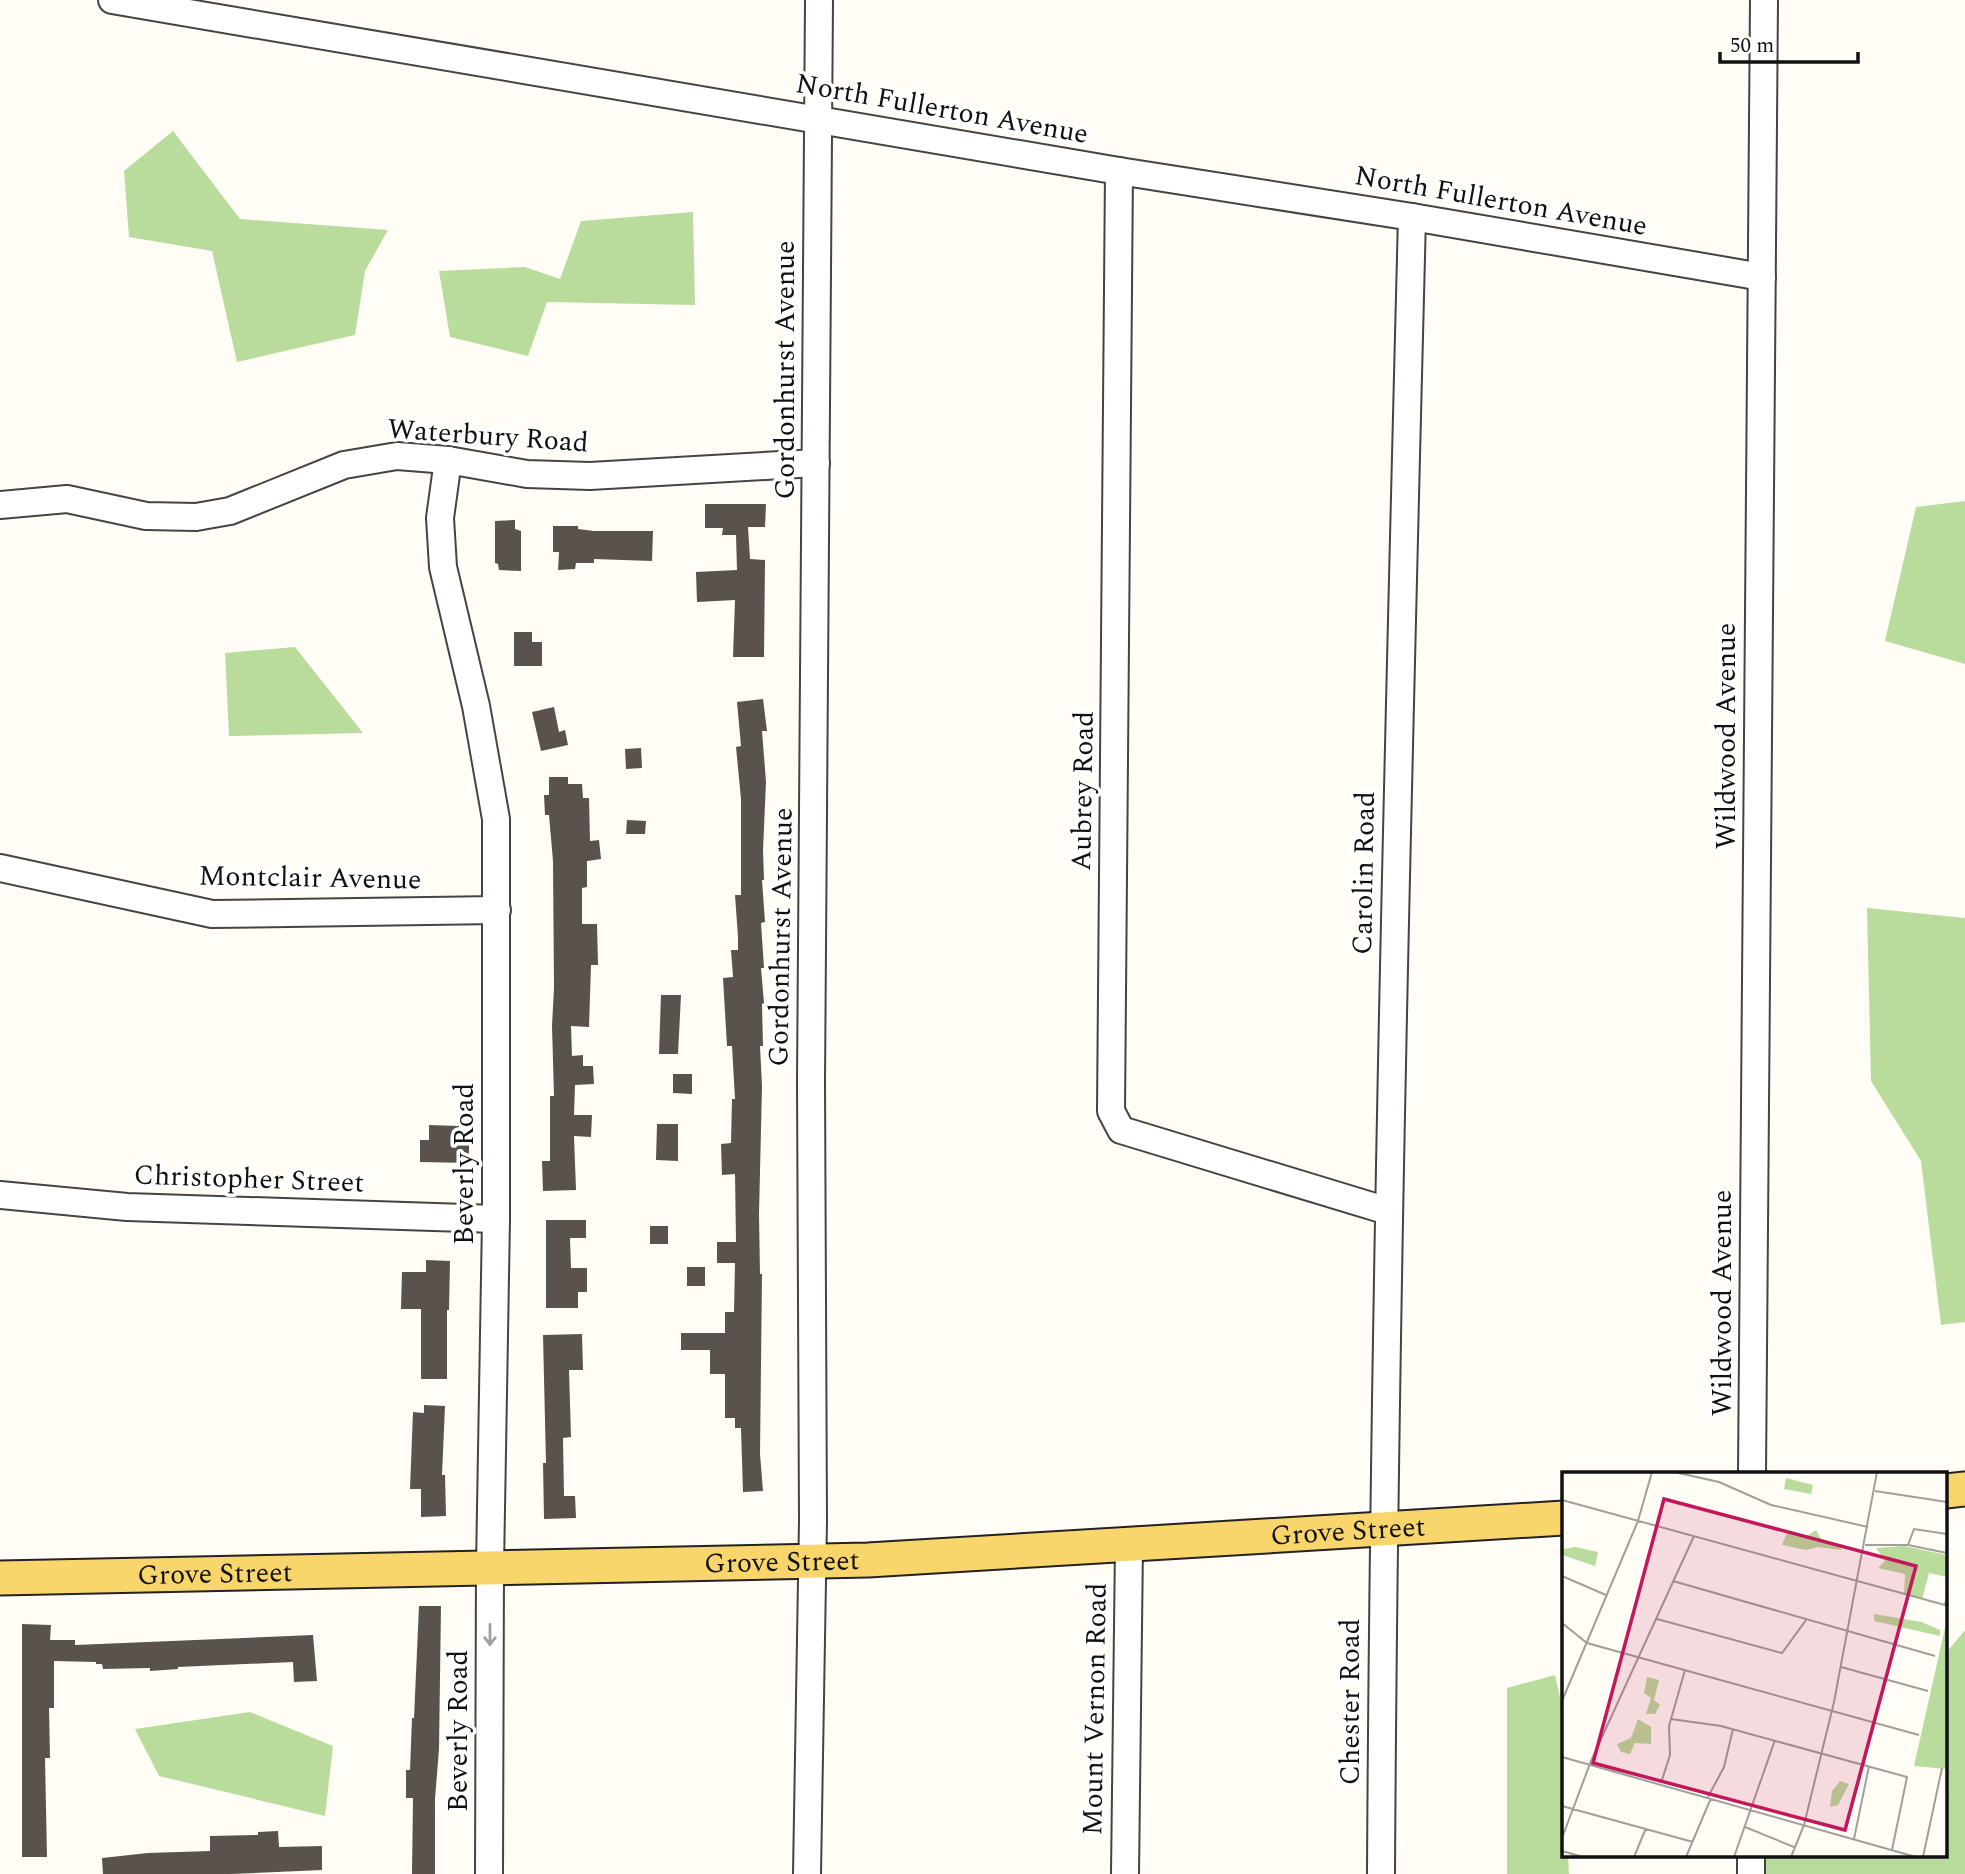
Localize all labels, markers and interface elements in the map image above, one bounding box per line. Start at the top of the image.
scale bar [1720,21,1858,65]
text: 50 m [1730,30,1774,62]
street label: North Fullerton Avenue [792,62,1092,156]
street label: North Fullerton Avenue [1351,154,1651,248]
street label: Gordonhurst Avenue [764,240,807,500]
street label: Waterbury Road [386,408,590,464]
street label: Wildwood Avenue [1705,623,1748,849]
street label: Aubrey Road [1060,711,1106,871]
street label: Carolin Road [1341,791,1387,955]
street label: Gordonhurst Avenue [757,807,805,1067]
street label: Montclair Avenue [198,855,422,901]
street label: Beverly Road [443,1083,486,1245]
street label: Christopher Street [133,1153,365,1205]
street label: Wildwood Avenue [1701,1190,1744,1416]
inset map [1562,1472,1948,1856]
street label: Grove Street [1269,1505,1427,1557]
street label: Grove Street [704,1539,860,1585]
street label: Grove Street [137,1550,293,1597]
street label: Mount Vernon Road [1071,1582,1119,1836]
street label: Chester Road [1329,1619,1372,1785]
one-way arrow [483,1623,497,1646]
street label: Beverly Road [437,1650,480,1812]

